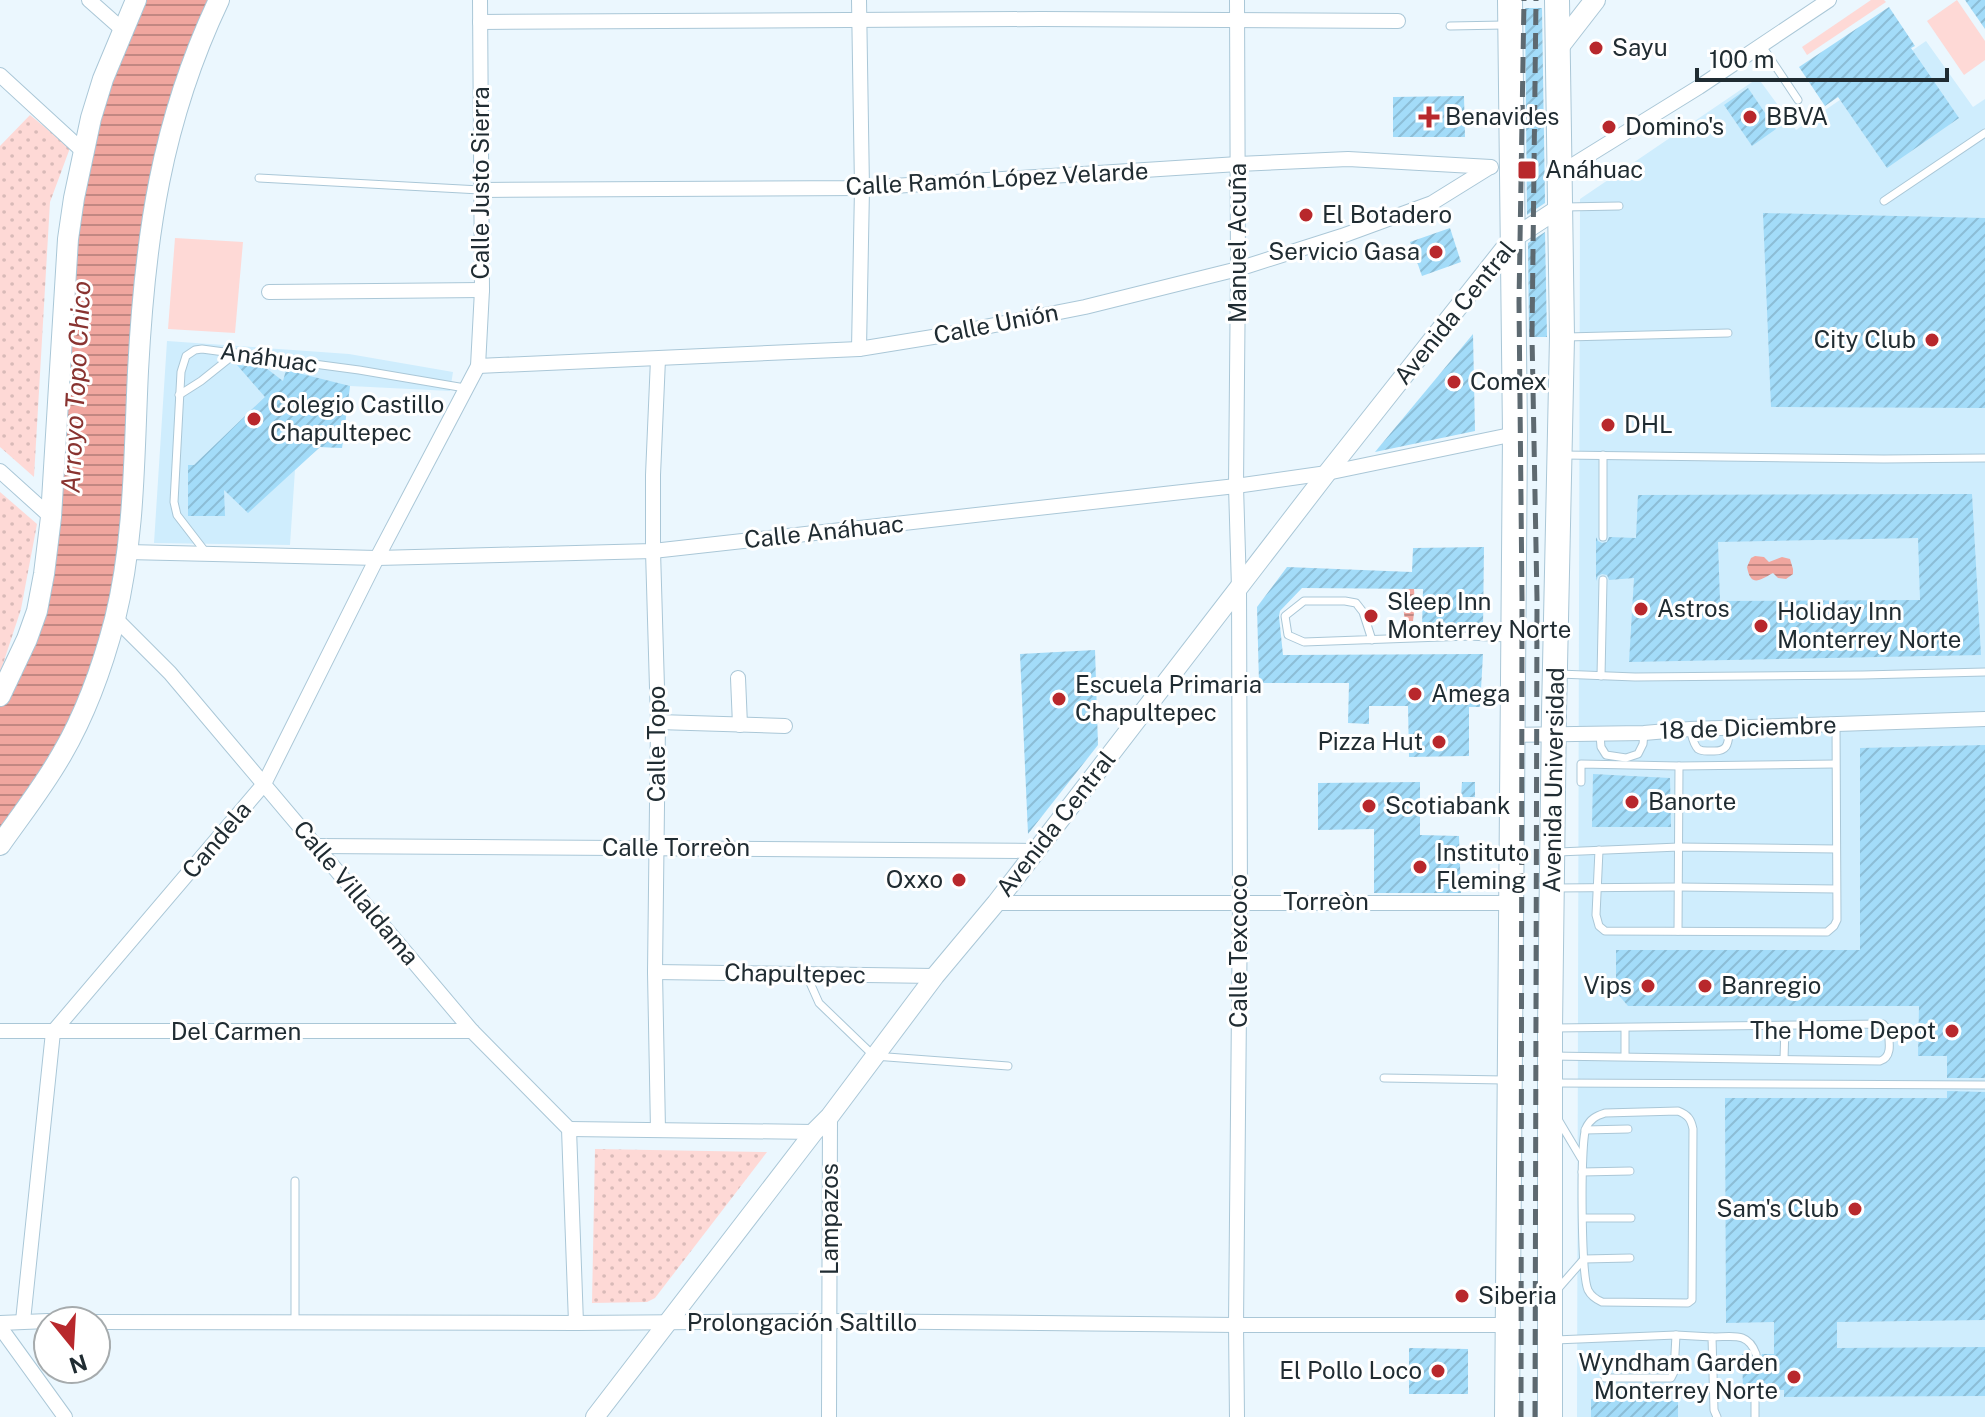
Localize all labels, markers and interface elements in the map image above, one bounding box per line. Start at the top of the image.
scale bar [1697,32,1947,82]
place label: Sayu [1612,33,1668,61]
marker: Sayu [1587,39,1605,57]
text: 100 m [1709,45,1775,73]
street label: Calle Justo Sierra [466,86,494,280]
place label: Benavides [1445,102,1559,130]
place label: BBVA [1766,102,1828,130]
marker: Benavides [1420,108,1438,126]
marker: BBVA [1741,108,1759,126]
place label: Domino's [1625,112,1724,140]
marker: Domino's [1600,118,1618,136]
place label: Anáhuac [1545,155,1643,183]
street label: Calle Ramón López Velarde [845,156,1149,200]
marker: Anáhuac [1516,159,1538,181]
street label: Manuel Acuña [1223,163,1251,323]
place label: El Botadero [1322,200,1452,228]
marker: El Botadero [1297,206,1315,224]
street label: Avenida Central [1388,235,1521,390]
place label: Servicio Gasa [1268,237,1420,265]
marker: Servicio Gasa [1427,243,1445,261]
water label: Arroyo Topo Chico [54,280,97,494]
street label: Calle Unión [931,297,1061,349]
place label: City Club [1814,325,1916,353]
marker: City Club [1923,331,1941,349]
street label: Anáhuac [219,336,320,378]
place label: Comex [1470,367,1547,395]
marker: Comex [1445,373,1463,391]
place label: Colegio Castillo Chapultepec [270,390,444,446]
marker: Colegio Castillo Chapultepec [245,410,263,428]
place label: DHL [1624,410,1673,438]
marker: DHL [1599,416,1617,434]
street label: Calle Anáhuac [743,509,905,553]
place label: Sleep Inn Monterrey Norte [1387,587,1571,643]
place label: Astros [1657,594,1730,622]
place label: Holiday Inn Monterrey Norte [1777,597,1961,653]
marker: Astros [1632,600,1650,618]
marker: Sleep Inn Monterrey Norte [1362,607,1380,625]
marker: Holiday Inn Monterrey Norte [1752,617,1770,635]
street label: Avenida Universidad [1537,667,1569,893]
place label: Escuela Primaria Chapultepec [1075,670,1262,726]
place label: Amega [1431,679,1510,707]
marker: Amega [1406,685,1424,703]
street label: Calle Topo [642,686,670,802]
marker: Escuela Primaria Chapultepec [1050,690,1068,708]
street label: 18 de Diciembre [1659,710,1837,744]
place label: Pizza Hut [1318,727,1423,755]
marker: Pizza Hut [1430,733,1448,751]
street label: Avenida Central [990,745,1121,902]
place label: Banorte [1648,787,1736,815]
place label: Scotiabank [1385,791,1510,819]
marker: Banorte [1623,793,1641,811]
street label: Candela [176,795,256,884]
marker: Scotiabank [1360,797,1378,815]
street label: Calle Villaldama [288,815,425,970]
street label: Calle Torreòn [602,833,750,861]
place label: Instituto Fleming [1436,838,1529,894]
marker: Instituto Fleming [1411,858,1429,876]
place label: Oxxo [886,865,943,893]
marker: Oxxo [950,871,968,889]
street label: Calle Texcoco [1224,874,1252,1028]
street label: Torreòn [1283,887,1369,915]
street label: Chapultepec [724,958,866,988]
place label: Vips [1583,971,1632,999]
place label: Banregio [1721,971,1821,999]
marker: Vips [1639,977,1657,995]
marker: Banregio [1696,977,1714,995]
place label: The Home Depot [1750,1016,1936,1044]
street label: Del Carmen [171,1017,301,1045]
marker: The Home Depot [1943,1022,1961,1040]
street label: Lampazos [815,1163,843,1275]
place label: Sam's Club [1716,1194,1839,1222]
marker: Sam's Club [1846,1200,1864,1218]
place label: Siberia [1478,1281,1557,1309]
marker: Siberia [1453,1287,1471,1305]
north arrow [32,1305,112,1385]
street label: Prolongación Saltillo [687,1308,917,1336]
place label: Wyndham Garden Monterrey Norte [1578,1348,1778,1404]
text: N [66,1349,90,1379]
place label: El Pollo Loco [1279,1356,1422,1384]
marker: El Pollo Loco [1429,1362,1447,1380]
marker: Wyndham Garden Monterrey Norte [1785,1368,1803,1386]

